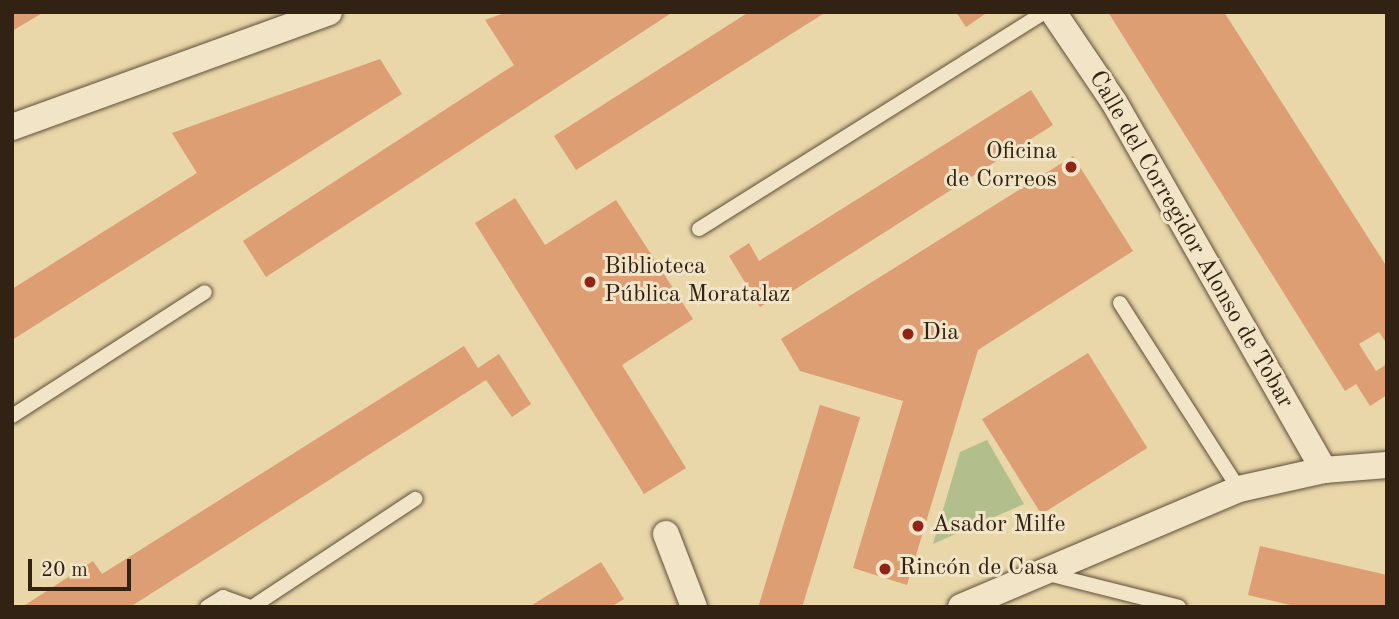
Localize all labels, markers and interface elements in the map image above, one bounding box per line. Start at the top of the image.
street label: Calle del Corregidor Alonso de Tobar [1081,66,1299,414]
place label: Oficina de Correos [946,139,1057,195]
marker: Oficina de Correos [1063,159,1079,175]
place label: Biblioteca Pública Moratalaz [604,254,790,310]
marker: Biblioteca Pública Moratalaz [582,274,598,290]
place label: Dia [922,320,959,348]
marker: Dia [900,326,916,342]
place label: Asador Milfe [932,512,1066,540]
marker: Asador Milfe [910,518,926,534]
scale bar [32,546,135,590]
place label: Rincón de Casa [899,555,1058,583]
text: 20 m [41,560,88,581]
marker: Rincón de Casa [877,561,893,577]

